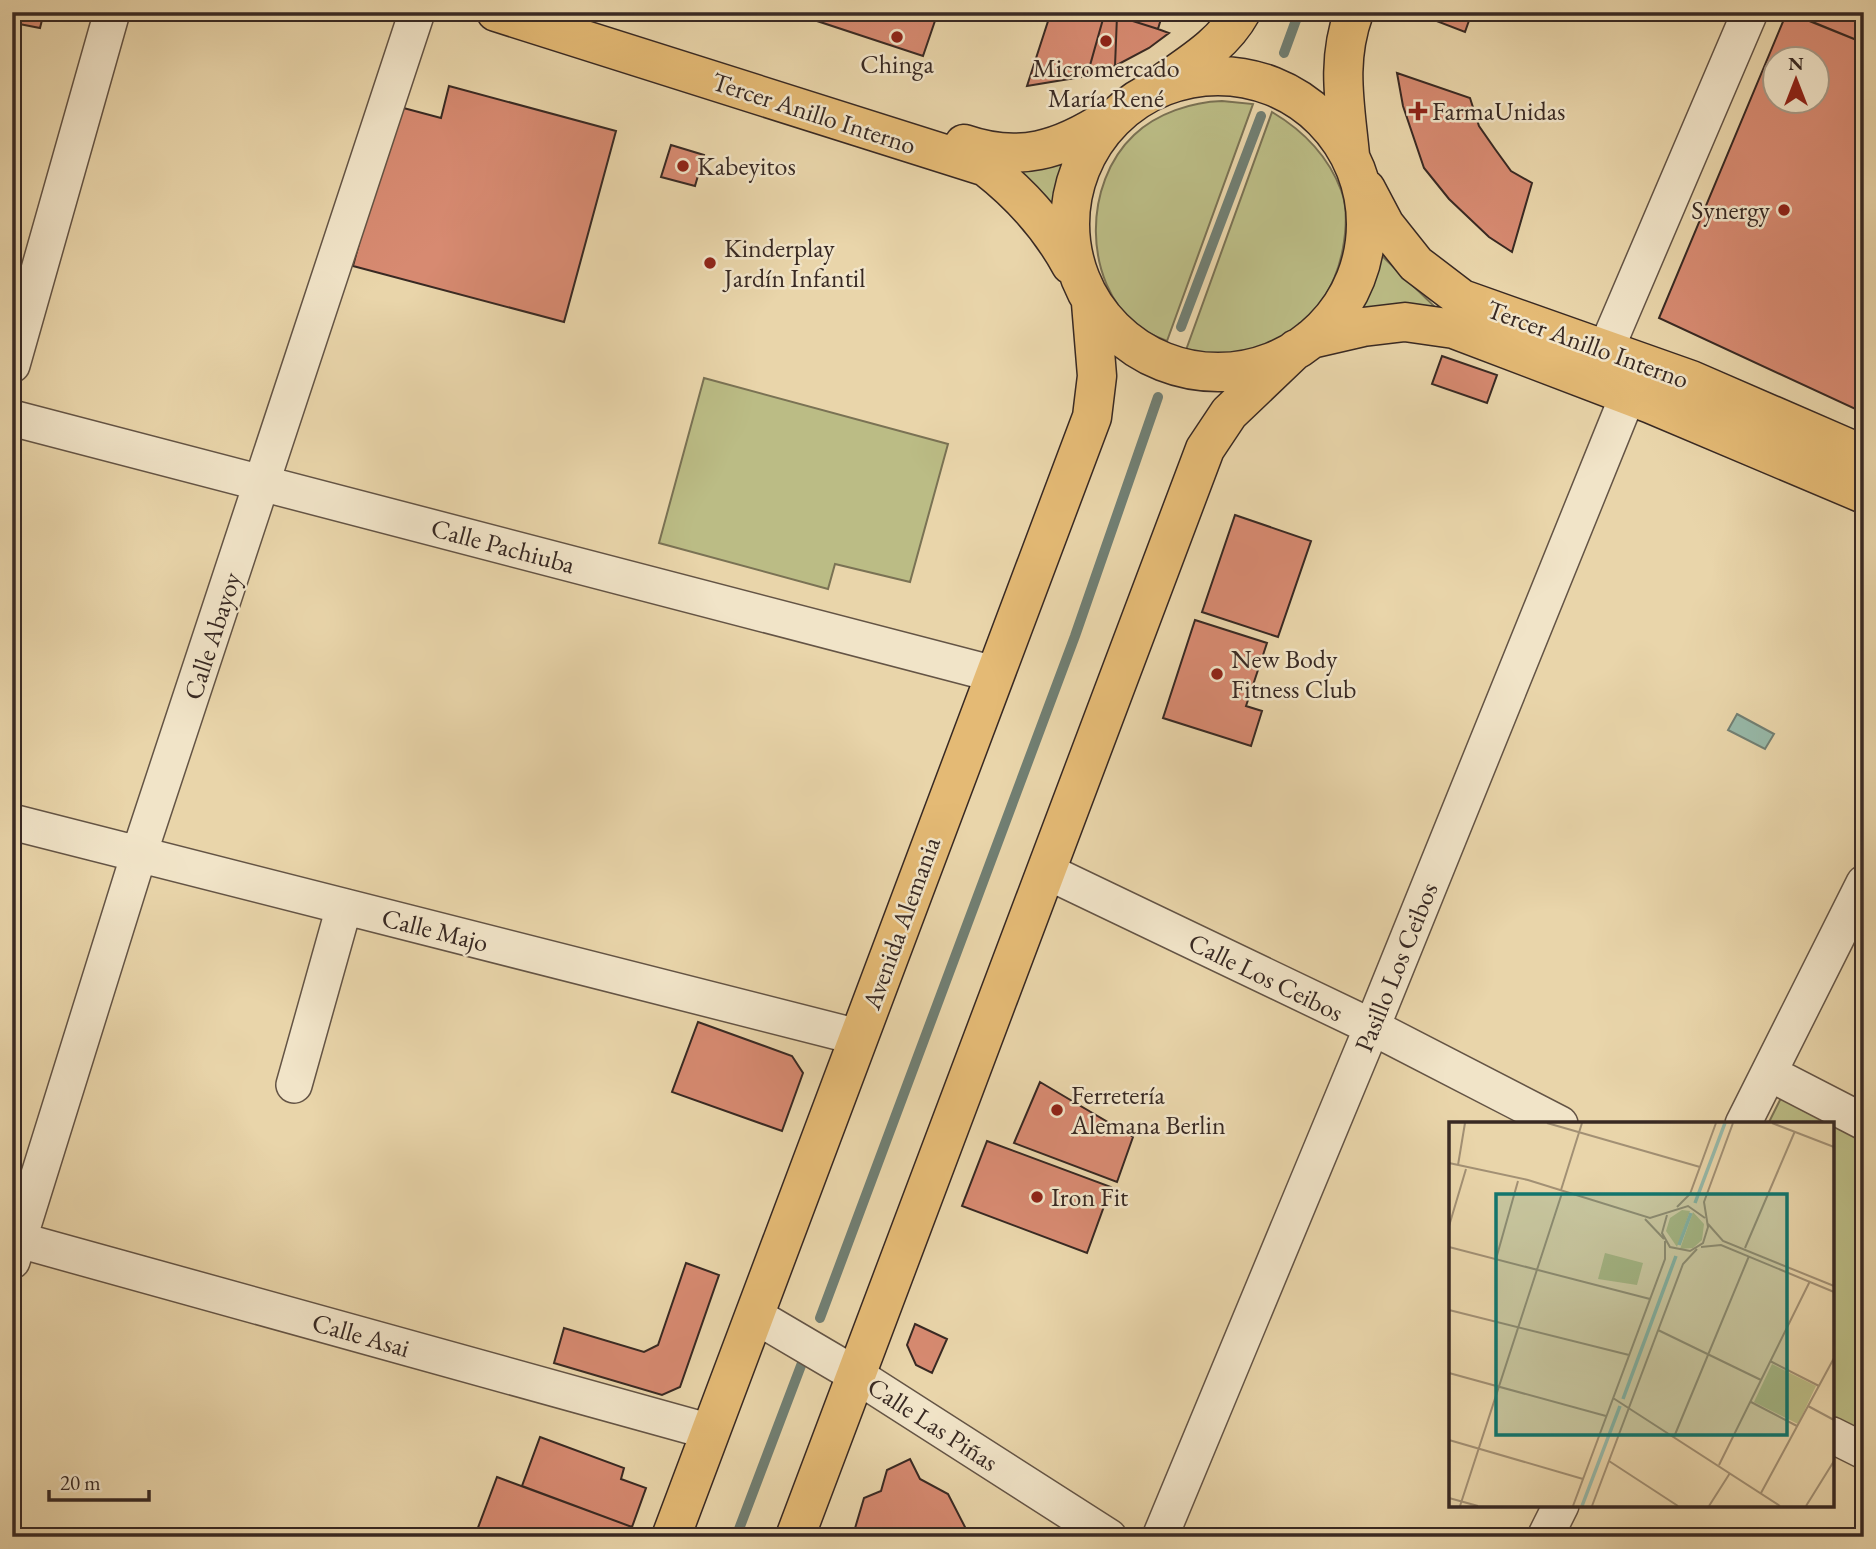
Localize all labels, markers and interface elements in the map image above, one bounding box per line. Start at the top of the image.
marker: Chinga [889,29,905,45]
marker: Micromercado María René [1098,33,1114,49]
north arrow [1760,46,1830,116]
place label: Chinga [860,47,934,81]
place label: Micromercado María René [1032,51,1180,115]
text: N [1788,51,1804,76]
street label: Tercer Anillo Interno [708,64,920,162]
place label: FarmaUnidas [1432,94,1565,128]
marker: FarmaUnidas [1410,103,1426,119]
place label: Kabeyitos [697,149,796,183]
marker: Kabeyitos [675,158,691,174]
place label: Synergy [1691,193,1771,227]
marker: Synergy [1776,202,1792,218]
place label: Kinderplay Jardín Infantil [722,231,865,295]
marker: Kinderplay Jardín Infantil [702,255,718,271]
street label: Tercer Anillo Interno [1482,292,1694,396]
street label: Calle Pachiuba [427,511,579,582]
street label: Calle Abayoy [175,567,249,704]
place label: New Body Fitness Club [1231,642,1357,706]
marker: New Body Fitness Club [1209,666,1225,682]
street label: Avenida Alemania [854,831,948,1015]
street label: Pasillo Los Ceibos [1347,877,1445,1057]
street label: Calle Majo [378,900,492,960]
street label: Calle Los Ceibos [1183,925,1349,1029]
place label: Ferretería Alemana Berlin [1070,1078,1226,1142]
marker: Ferretería Alemana Berlin [1049,1102,1065,1118]
inset map [1449,1122,1834,1507]
place label: Iron Fit [1051,1180,1128,1214]
marker: Iron Fit [1029,1189,1045,1205]
street label: Calle Asai [308,1305,414,1365]
street label: Calle Las Piñas [861,1369,1005,1479]
scale bar [49,1458,149,1502]
text: 20 m [60,1469,101,1496]

